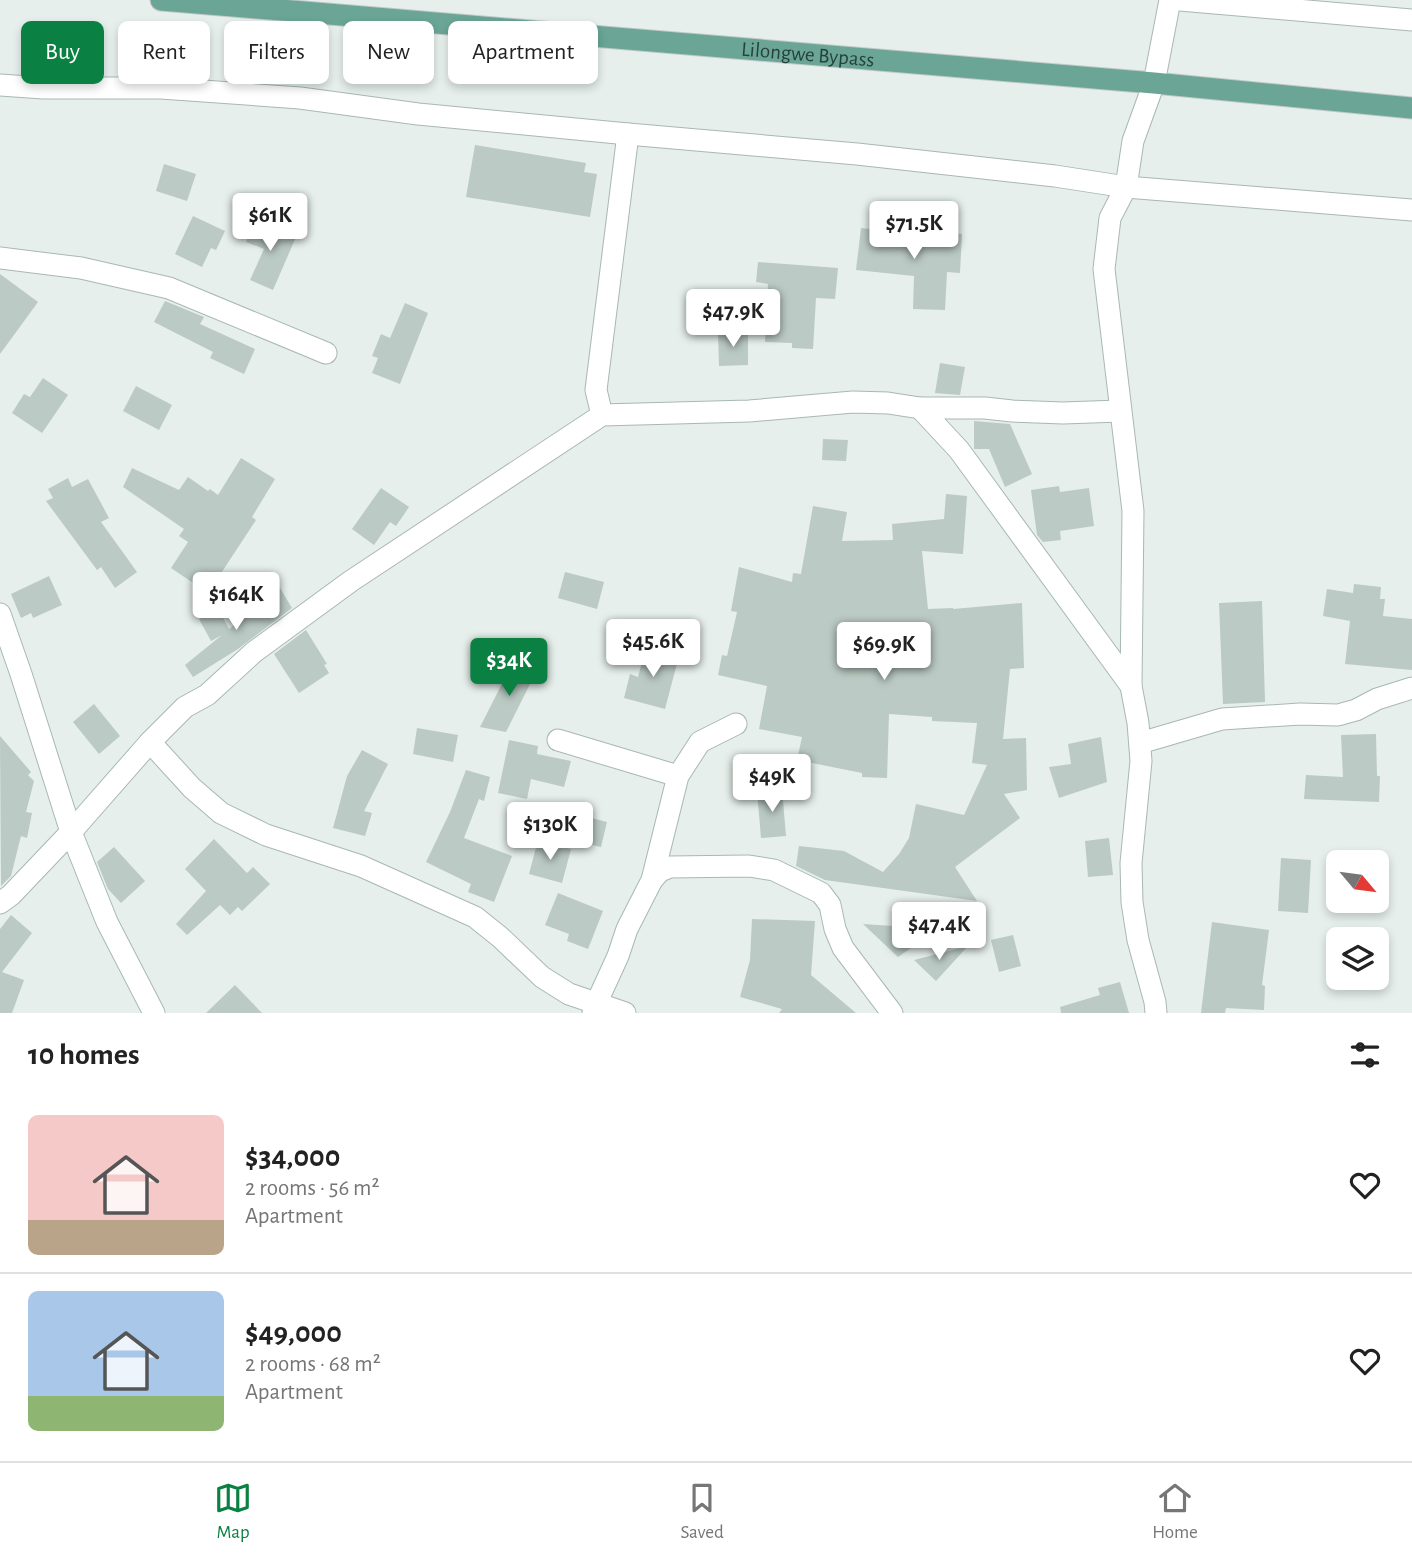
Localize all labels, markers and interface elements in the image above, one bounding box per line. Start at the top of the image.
chip: Buy [21,21,104,84]
chip: Rent [118,21,210,84]
chip: Filters [224,21,329,84]
chip: New [343,21,434,84]
chip: Apartment [448,21,598,84]
street label: Lilongwe Bypass [740,39,875,71]
pin: $61K [229,194,311,253]
pin: $71.5K [857,202,971,261]
text: $61K [248,204,292,227]
text: $71.5K [885,212,943,235]
pin: $47.9K [676,290,790,349]
text: $47.9K [702,300,764,323]
pin: $164K [187,572,285,632]
text: $164K [209,583,263,606]
pin: $45.6K [596,620,710,679]
pin: $69.9K [827,622,941,682]
text: $45.6K [622,630,684,653]
text: $69.9K [853,633,915,656]
pin: $34K [468,638,550,698]
text: $34K [486,649,532,672]
pin: $49K [731,754,813,814]
text: $49K [749,765,795,788]
pin: $130K [501,802,599,862]
text: $130K [523,813,577,836]
north arrow [1326,850,1390,914]
map controls [1326,850,1389,990]
pin: $47.4K [882,902,996,962]
text: $47.4K [908,913,970,936]
button: layers [1326,927,1389,990]
icon: filters [1346,1036,1384,1074]
text: 10 homes [28,1040,139,1070]
text: $34,000 [245,1142,340,1172]
icon: home [84,1143,168,1227]
icon: heart [1346,1166,1384,1204]
text: 2 rooms · 56 m² [245,1177,379,1200]
text: Apartment [245,1205,343,1228]
text: $49,000 [245,1318,342,1348]
icon: home [84,1319,168,1403]
icon: heart [1346,1342,1384,1380]
text: 2 rooms · 68 m² [245,1353,381,1376]
text: Apartment [245,1381,343,1404]
tab: Map [214,1479,252,1544]
tab: Saved [680,1479,724,1544]
tab: Home [1152,1479,1198,1544]

